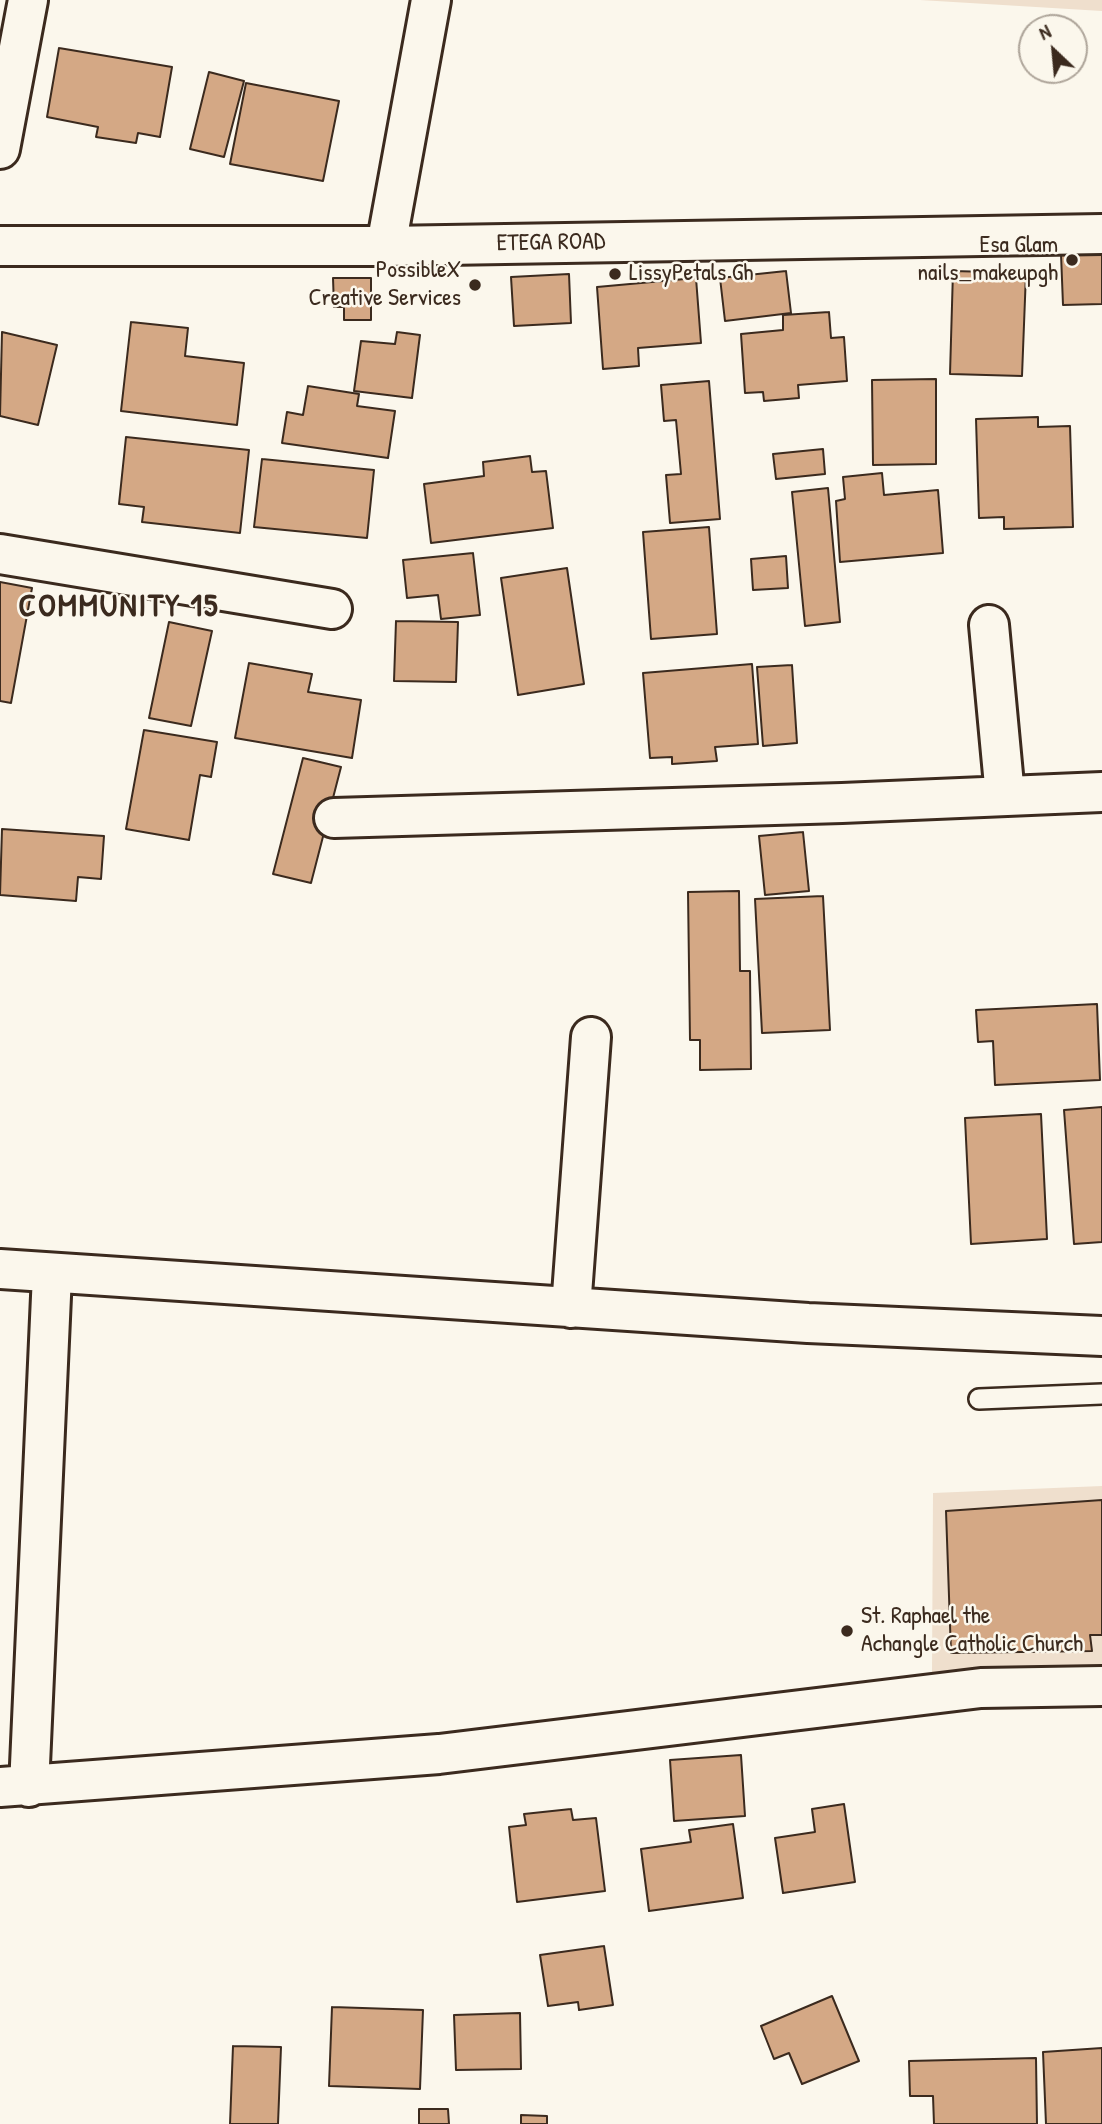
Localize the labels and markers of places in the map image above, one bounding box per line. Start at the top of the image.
place label: Esa Glam nails_makeupgh [917,232,1058,288]
marker: Esa Glam nails_makeupgh [1064,252,1080,268]
place label: PossibleX Creative Services [308,257,461,313]
place label: LissyPetals Gh [629,260,753,288]
marker: LissyPetals Gh [607,266,623,282]
marker: PossibleX Creative Services [467,277,483,293]
place label: St. Raphael the Achangle Catholic Church [861,1603,1083,1659]
marker: St. Raphael the Achangle Catholic Church [839,1623,855,1639]

